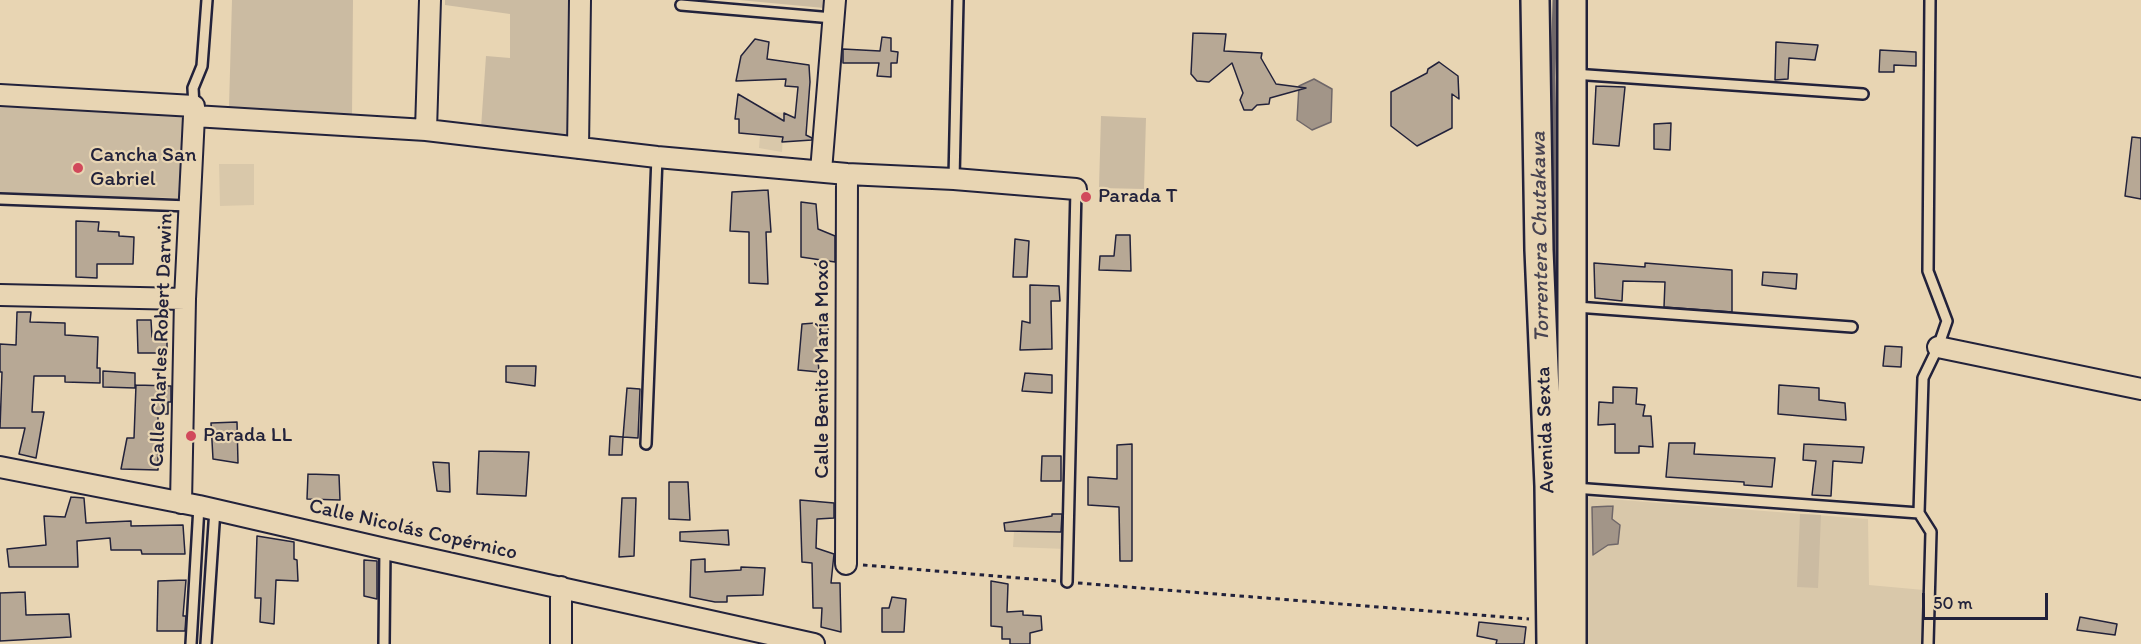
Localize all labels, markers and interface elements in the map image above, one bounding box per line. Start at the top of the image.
water label: Torrentera Chutakawa [1526,131,1556,343]
place label: Cancha San Gabriel [90,143,197,193]
marker: Cancha San Gabriel [71,161,85,175]
place label: Parada T [1098,184,1178,210]
marker: Parada T [1079,190,1093,204]
street label: Calle Charles Robert Darwin [145,213,179,467]
street label: Calle Benito María Moxó [810,259,836,479]
street label: Avenida Sexta [1531,366,1561,494]
place label: Parada LL [203,423,292,449]
marker: Parada LL [184,429,198,443]
street label: Calle Nicolás Copérnico [306,494,520,566]
scale bar [1925,581,2051,619]
text: 50 m [1933,592,1973,614]

